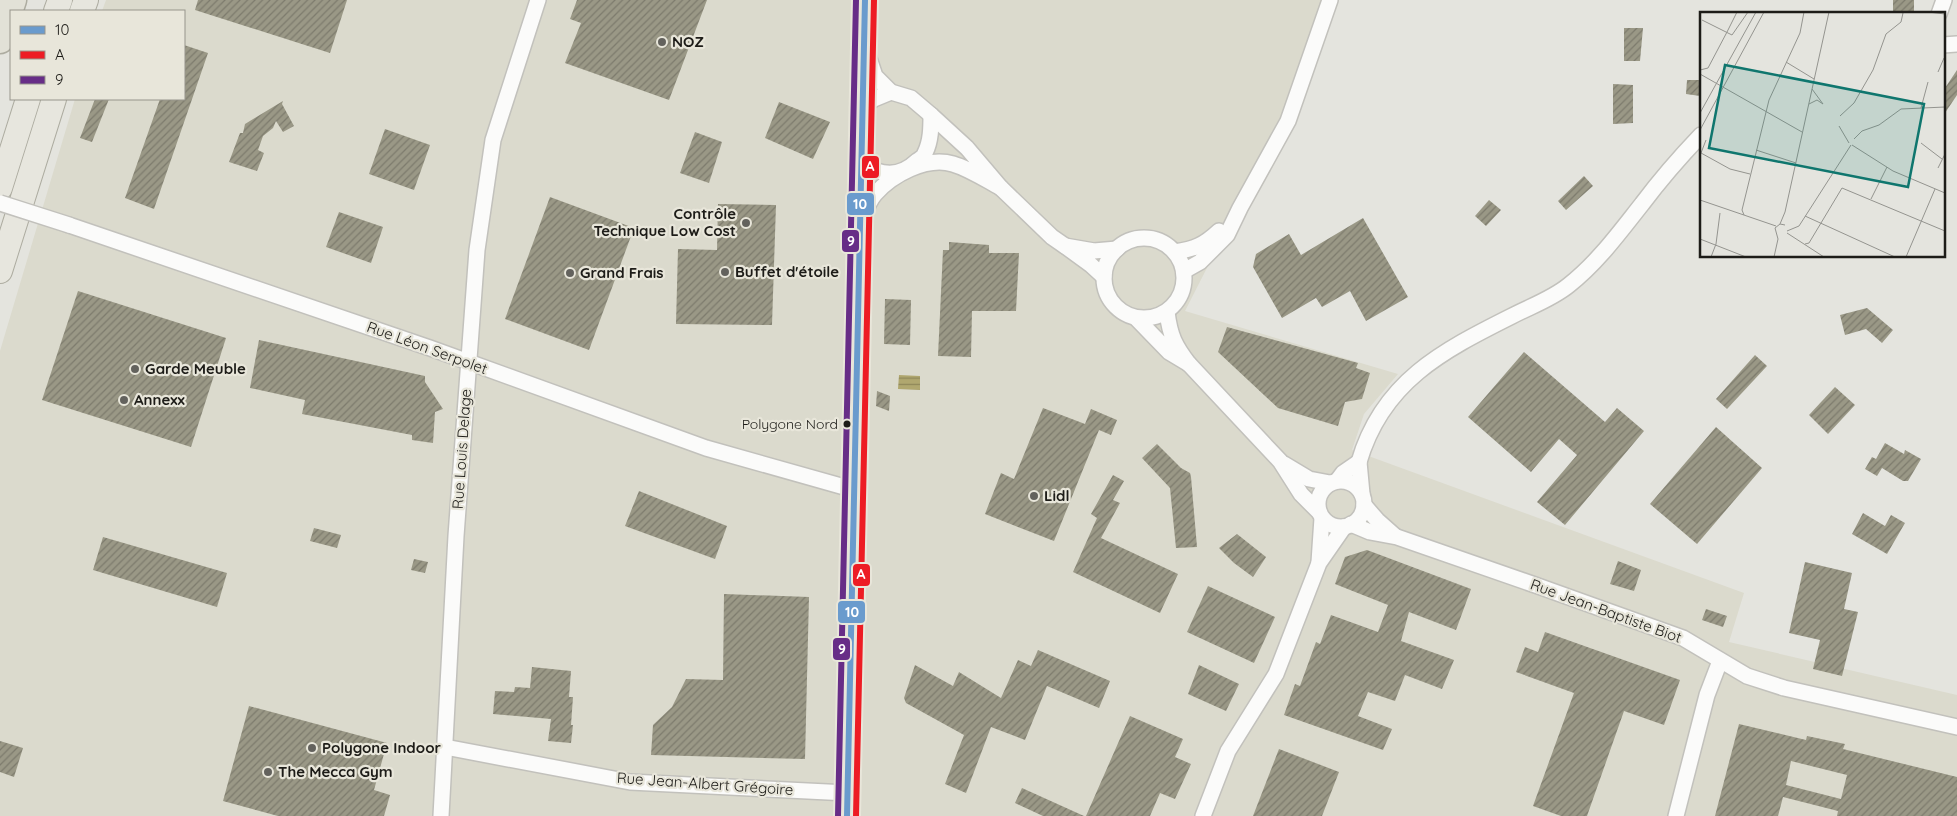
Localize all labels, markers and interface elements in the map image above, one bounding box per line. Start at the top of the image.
legend [10,10,185,100]
inset map [1700,12,1944,258]
text: 10 [55,20,70,39]
place label: NOZ [672,32,704,51]
marker: NOZ [656,36,668,48]
text: A [55,45,65,64]
text: 9 [55,70,63,89]
line badge: A [861,155,880,179]
text: A [866,157,875,175]
line badge: 10 [846,192,875,216]
text: 10 [853,195,867,213]
place label: Contrôle Technique Low Cost [594,204,736,240]
marker: Contrôle Technique Low Cost [740,217,752,229]
line badge: 9 [841,229,860,253]
text: 9 [847,232,855,250]
place label: Buffet d'étoile [735,262,839,281]
place label: Grand Frais [580,263,664,282]
marker: Buffet d'étoile [719,266,731,278]
marker: Grand Frais [564,267,576,279]
street label: Rue Léon Serpolet [364,317,490,378]
place label: Garde Meuble [145,359,246,378]
marker: Garde Meuble [129,363,141,375]
street label: Rue Louis Delage [448,388,475,510]
place label: Annexx [134,390,186,409]
marker: Annexx [118,394,130,406]
place label: Polygone Nord [742,415,838,433]
marker: Polygone Nord [842,419,852,429]
place label: Lidl [1044,486,1069,505]
marker: Lidl [1028,490,1040,502]
line badge: A [852,563,871,587]
text: A [857,565,866,583]
street label: Rue Jean-Baptiste Biot [1528,574,1684,647]
line badge: 10 [837,600,866,624]
text: 10 [845,603,859,621]
line badge: 9 [832,637,851,661]
text: 9 [838,640,846,658]
place label: Polygone Indoor [322,738,441,757]
marker: Polygone Indoor [306,742,318,754]
place label: The Mecca Gym [278,762,393,781]
marker: The Mecca Gym [262,766,274,778]
street label: Rue Jean-Albert Grégoire [616,768,794,799]

